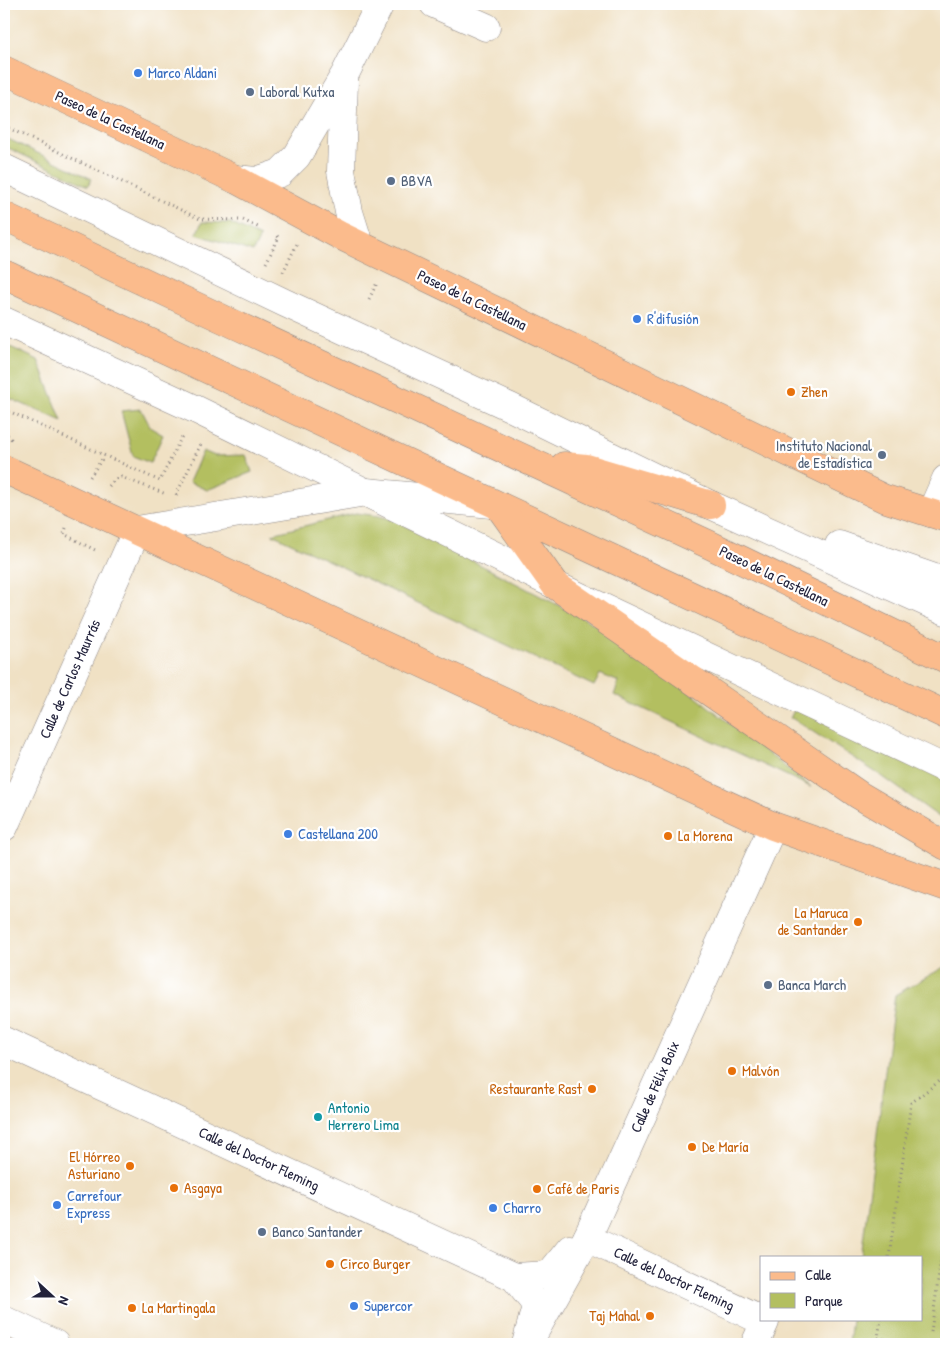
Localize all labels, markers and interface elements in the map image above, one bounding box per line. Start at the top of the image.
place label: Marco Aldani [148,62,217,83]
marker: Marco Aldani [132,67,144,79]
place label: Laboral Kutxa [260,81,335,102]
street label: Paseo de la Castellana [52,85,169,154]
marker: Laboral Kutxa [244,86,256,98]
place label: BBVA [401,170,433,191]
marker: BBVA [385,175,397,187]
street label: Paseo de la Castellana [414,264,530,335]
place label: R'difusión [647,308,699,329]
marker: R'difusión [631,313,643,325]
place label: Zhen [801,381,828,402]
marker: Zhen [785,386,797,398]
place label: Instituto Nacional de Estadística [776,435,872,473]
marker: Instituto Nacional de Estadística [876,449,888,461]
street label: Paseo de la Castellana [716,540,832,611]
street label: Calle de Carlos Maurrás [34,616,105,742]
place label: Castellana 200 [298,823,378,844]
place label: La Morena [678,825,732,846]
marker: Castellana 200 [282,828,294,840]
marker: La Morena [662,830,674,842]
place label: La Maruca de Santander [778,902,848,940]
marker: La Maruca de Santander [852,916,864,928]
place label: Banca March [778,974,846,995]
marker: Banca March [762,979,774,991]
street label: Calle de Félix Boix [625,1037,684,1136]
place label: Malvón [742,1060,780,1081]
marker: Malvón [726,1065,738,1077]
place label: Restaurante Rast [490,1078,583,1099]
marker: Restaurante Rast [586,1083,598,1095]
place label: Antonio Herrero Lima [328,1097,399,1135]
marker: Antonio Herrero Lima [312,1111,324,1123]
street label: Calle del Doctor Fleming [195,1121,323,1196]
place label: De María [702,1136,748,1157]
marker: De María [686,1141,698,1153]
place label: El Hórreo Asturiano [68,1146,120,1184]
marker: El Hórreo Asturiano [124,1160,136,1172]
place label: Asgaya [184,1177,222,1198]
place label: Café de Paris [547,1178,619,1199]
marker: Asgaya [168,1182,180,1194]
marker: Café de Paris [531,1183,543,1195]
place label: Carrefour Express [67,1185,122,1223]
place label: Charro [503,1197,541,1218]
marker: Carrefour Express [51,1199,63,1211]
marker: Charro [487,1202,499,1214]
place label: Banco Santander [272,1221,363,1242]
marker: Banco Santander [256,1226,268,1238]
street label: Calle del Doctor Fleming [610,1241,738,1316]
place label: Circo Burger [340,1253,411,1274]
legend [760,1256,922,1320]
marker: Circo Burger [324,1258,336,1270]
text: Calle [805,1264,832,1285]
north arrow [28,1270,78,1320]
text: Parque [805,1290,843,1311]
text: N [54,1294,75,1308]
place label: Supercor [364,1295,413,1316]
place label: La Martingala [142,1297,215,1318]
marker: Supercor [348,1300,360,1312]
marker: La Martingala [126,1302,138,1314]
place label: Taj Mahal [589,1305,640,1326]
marker: Taj Mahal [644,1310,656,1322]

